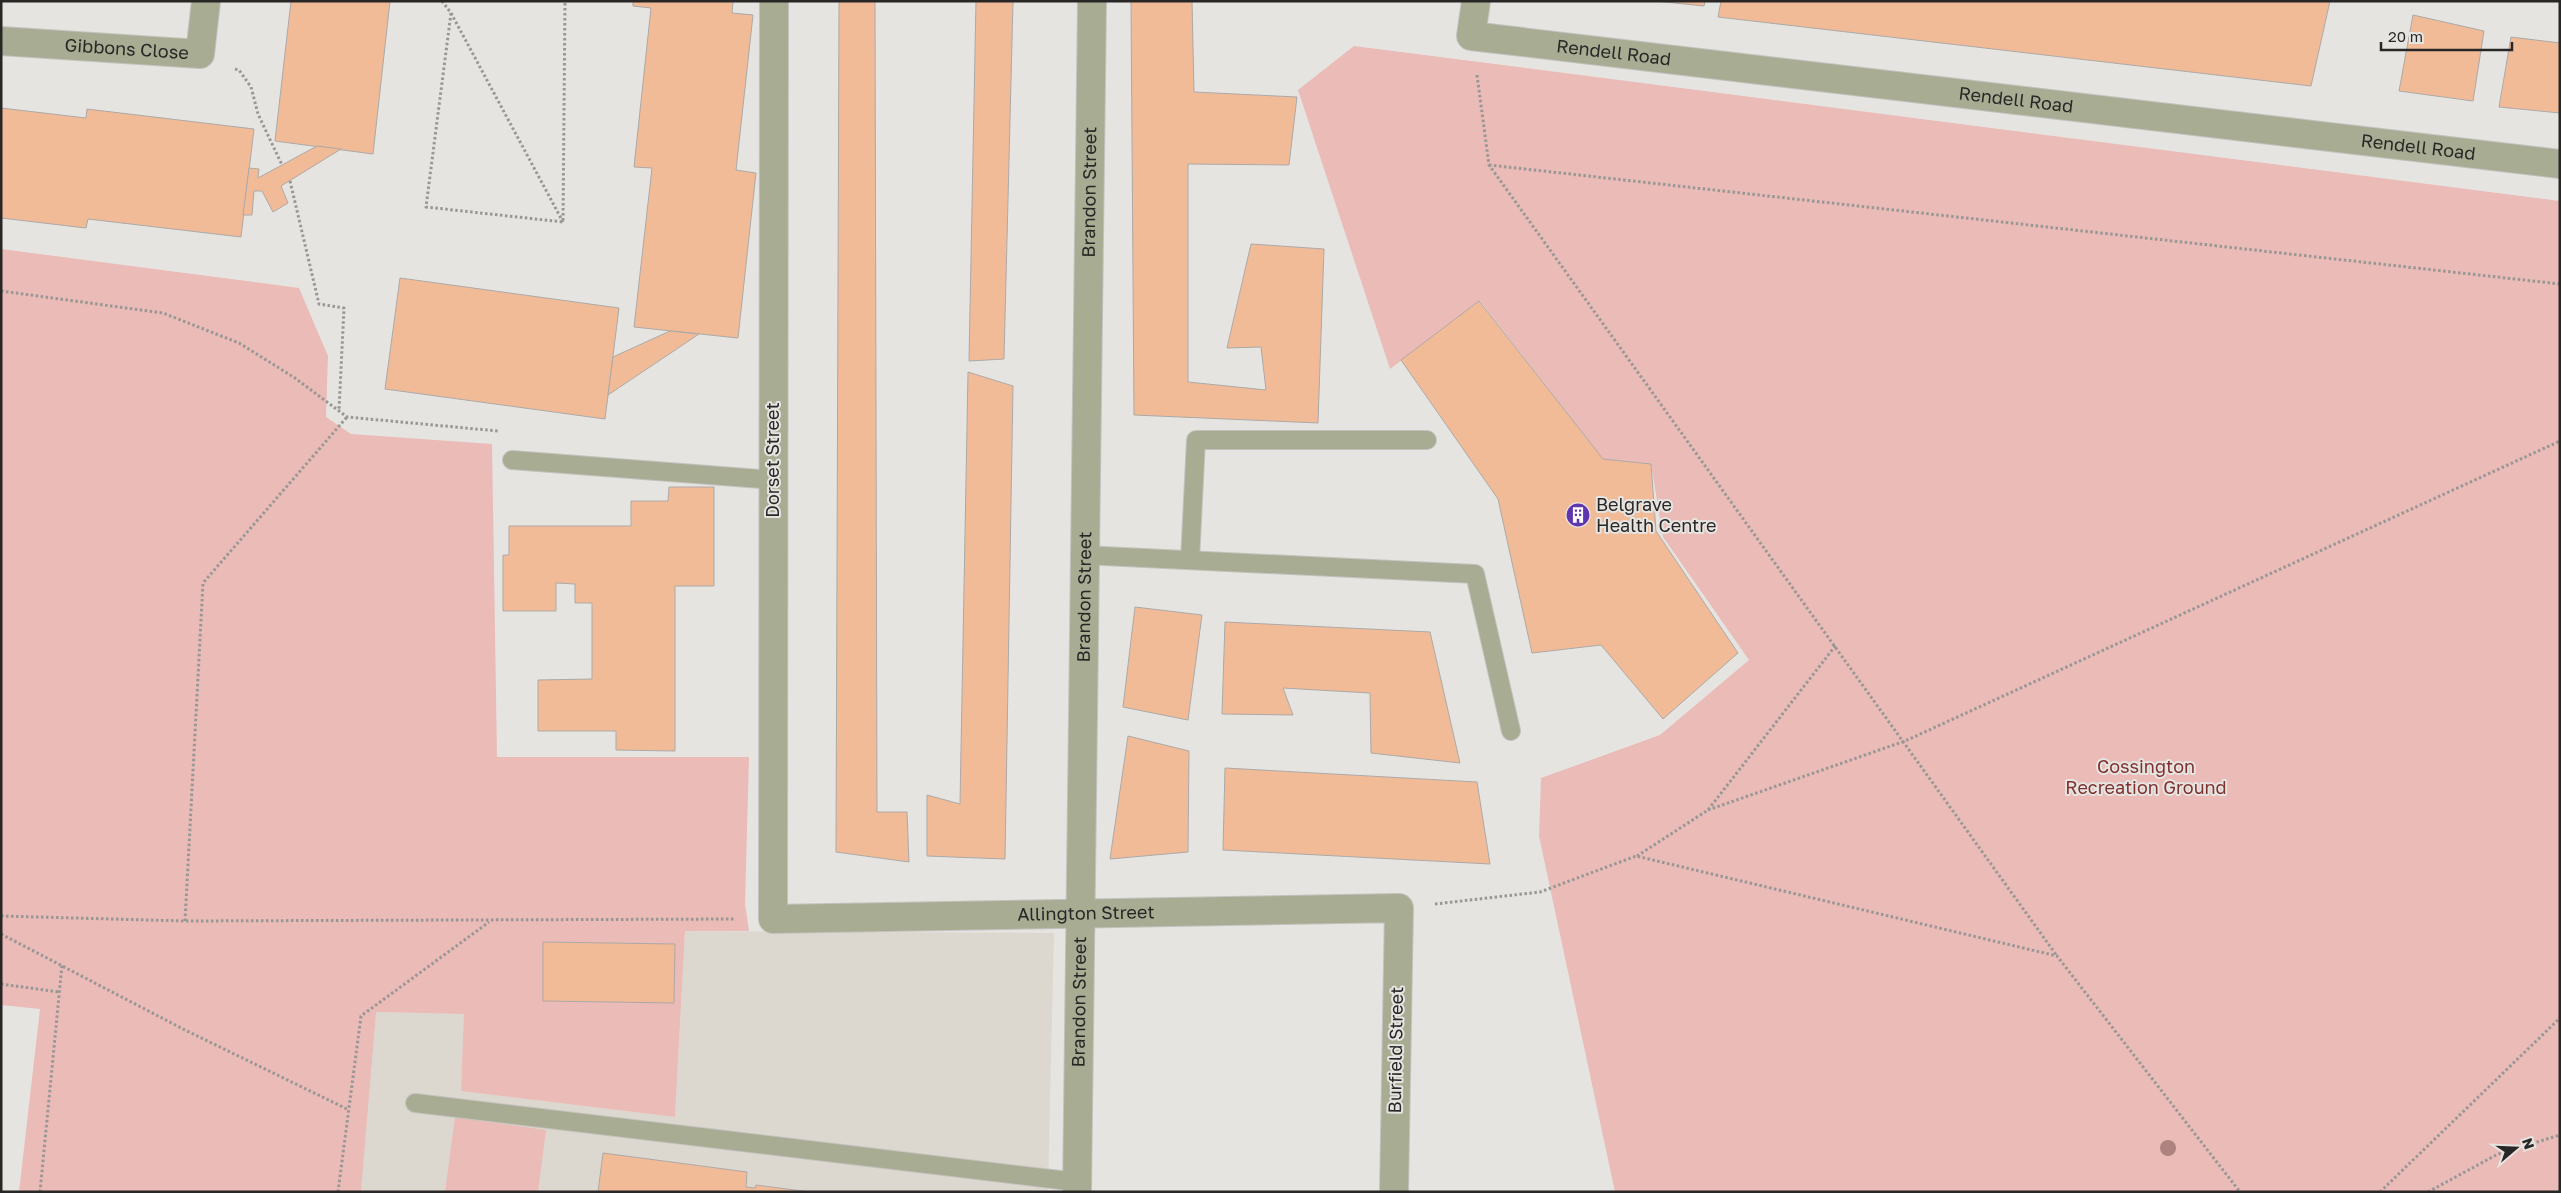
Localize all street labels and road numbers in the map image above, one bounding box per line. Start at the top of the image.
street label: Gibbons Close [64,33,190,63]
street label: Rendell Road [1555,34,1672,69]
street label: Rendell Road [1957,81,2075,117]
street label: Brandon Street [1077,126,1100,258]
street label: Rendell Road [2360,129,2477,164]
street label: Dorset Street [761,402,783,518]
street label: Brandon Street [1072,531,1095,663]
street label: Allington Street [1017,900,1155,925]
street label: Brandon Street [1067,936,1090,1068]
street label: Burfield Street [1383,987,1407,1113]

